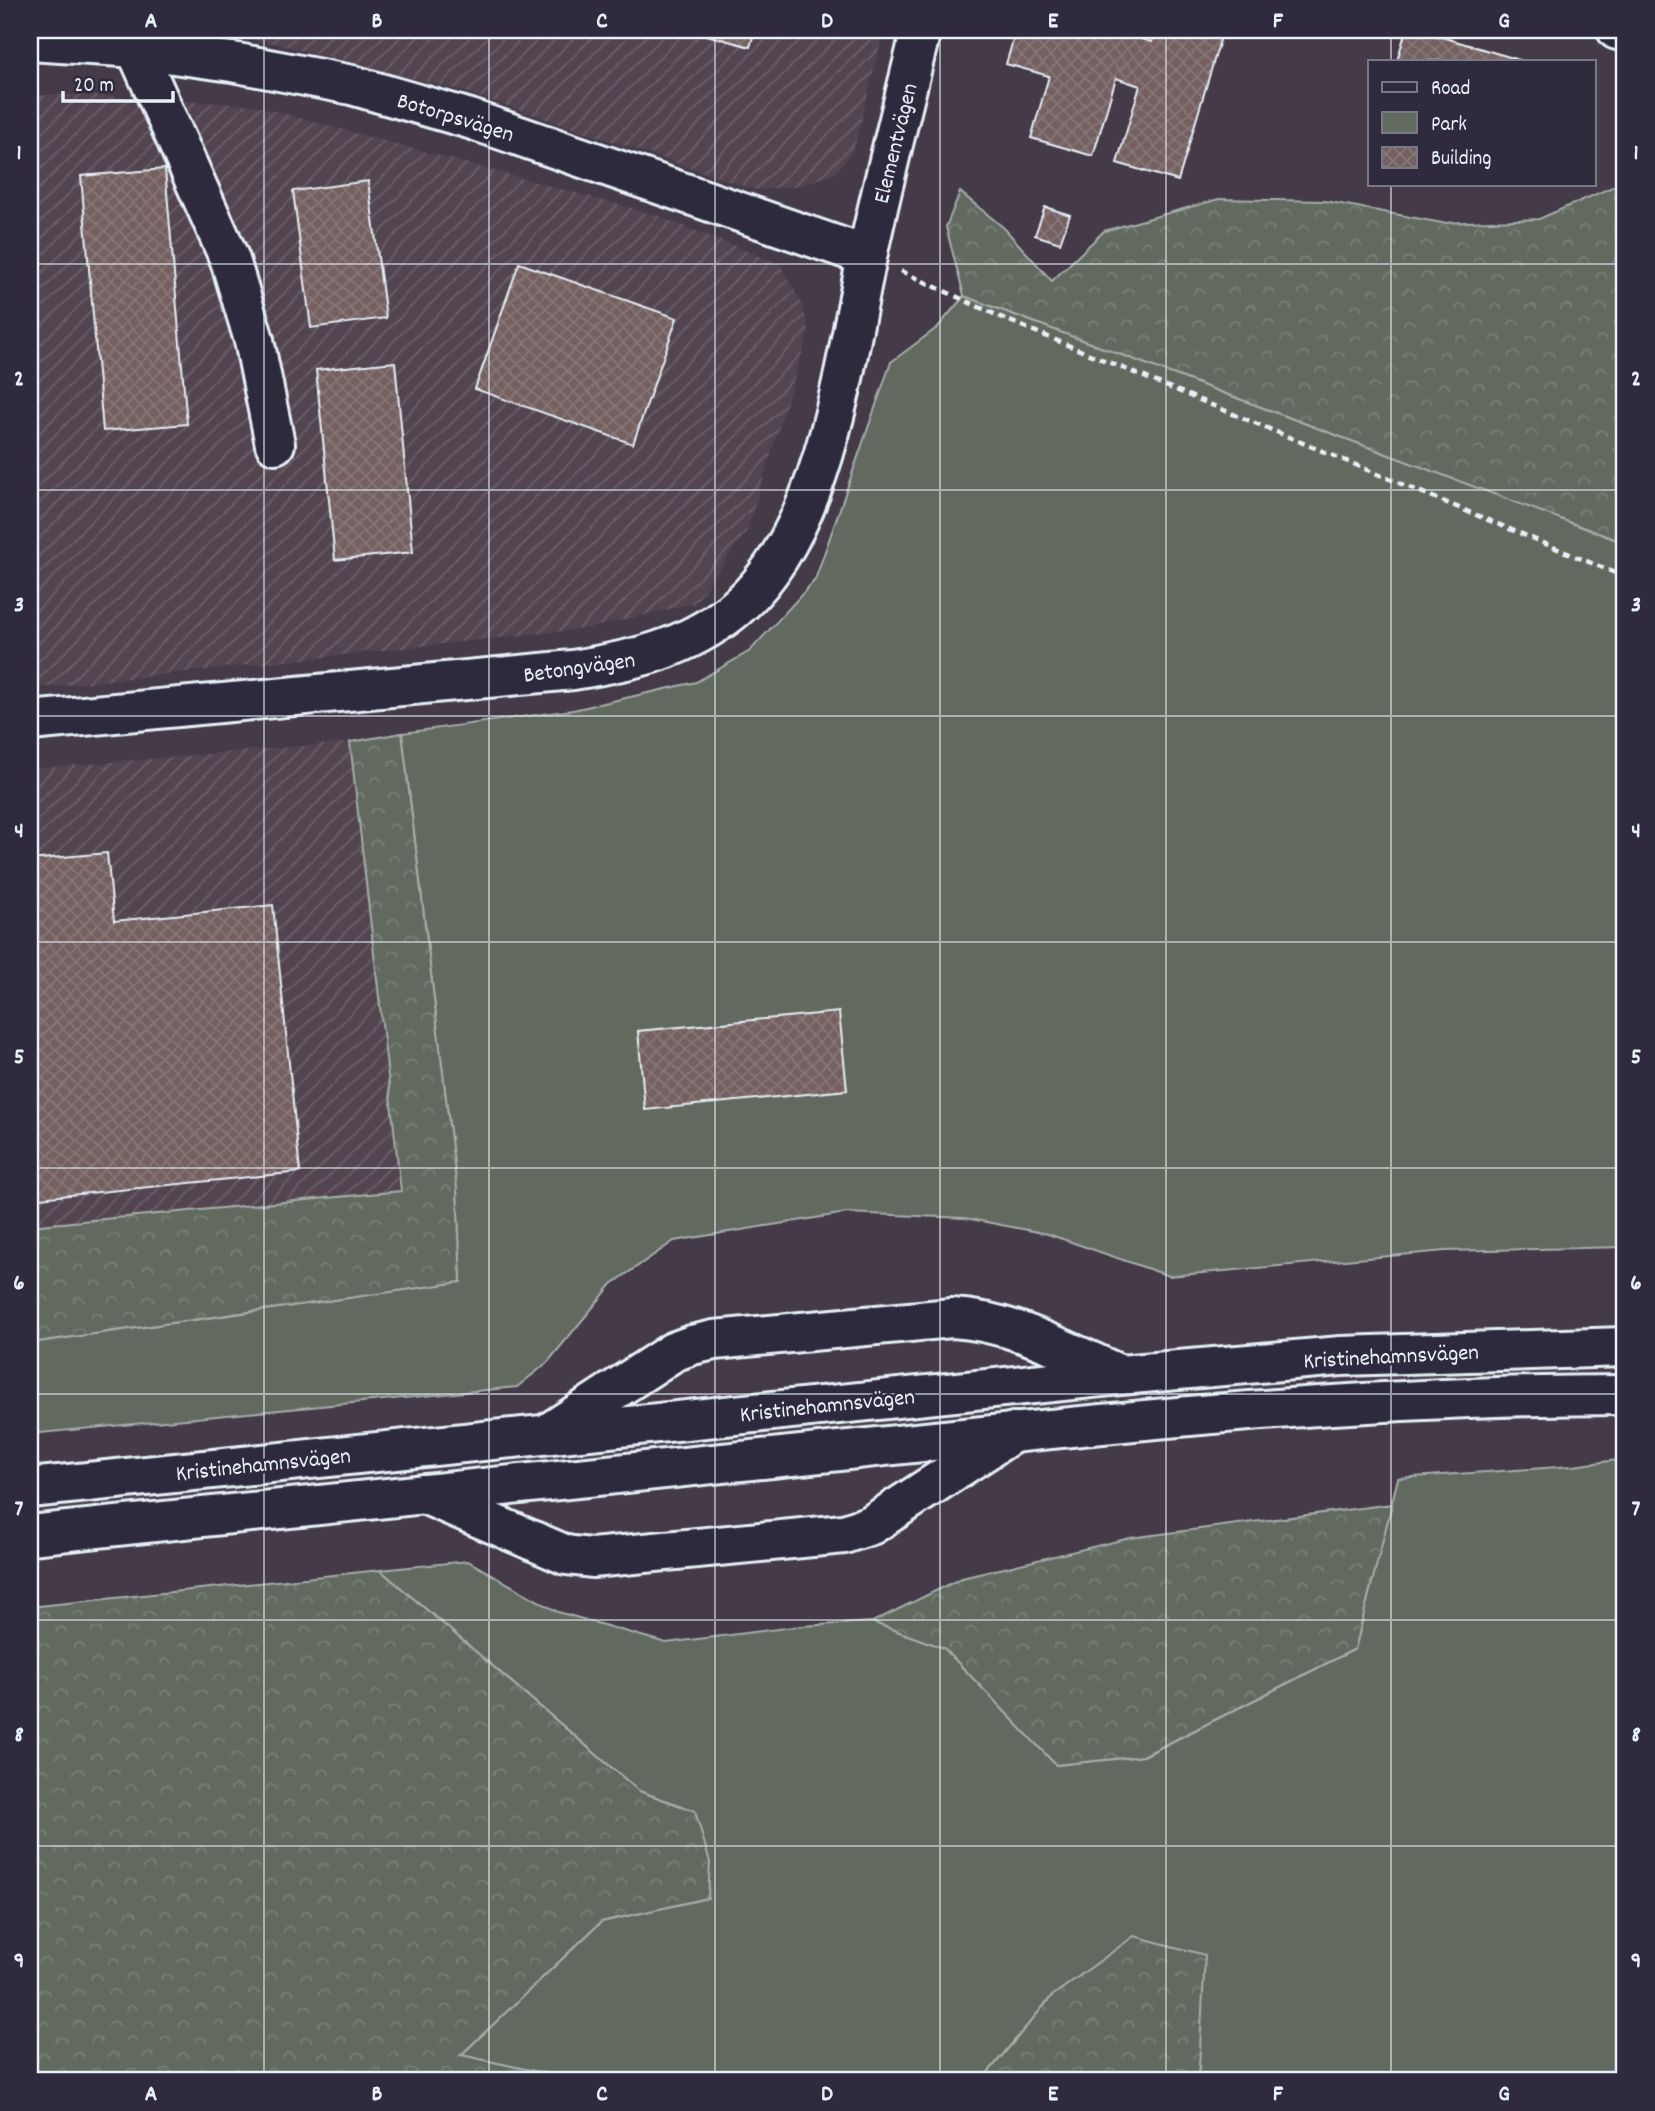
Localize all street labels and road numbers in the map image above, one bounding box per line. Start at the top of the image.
street label: Elementvägen [867,80,928,207]
street label: Botorpsvägen [392,86,517,153]
street label: Betongvägen [522,645,637,694]
street label: Kristinehamnsvägen [1303,1337,1480,1380]
street label: Kristinehamnsvägen [738,1382,917,1433]
street label: Kristinehamnsvägen [174,1441,353,1492]

